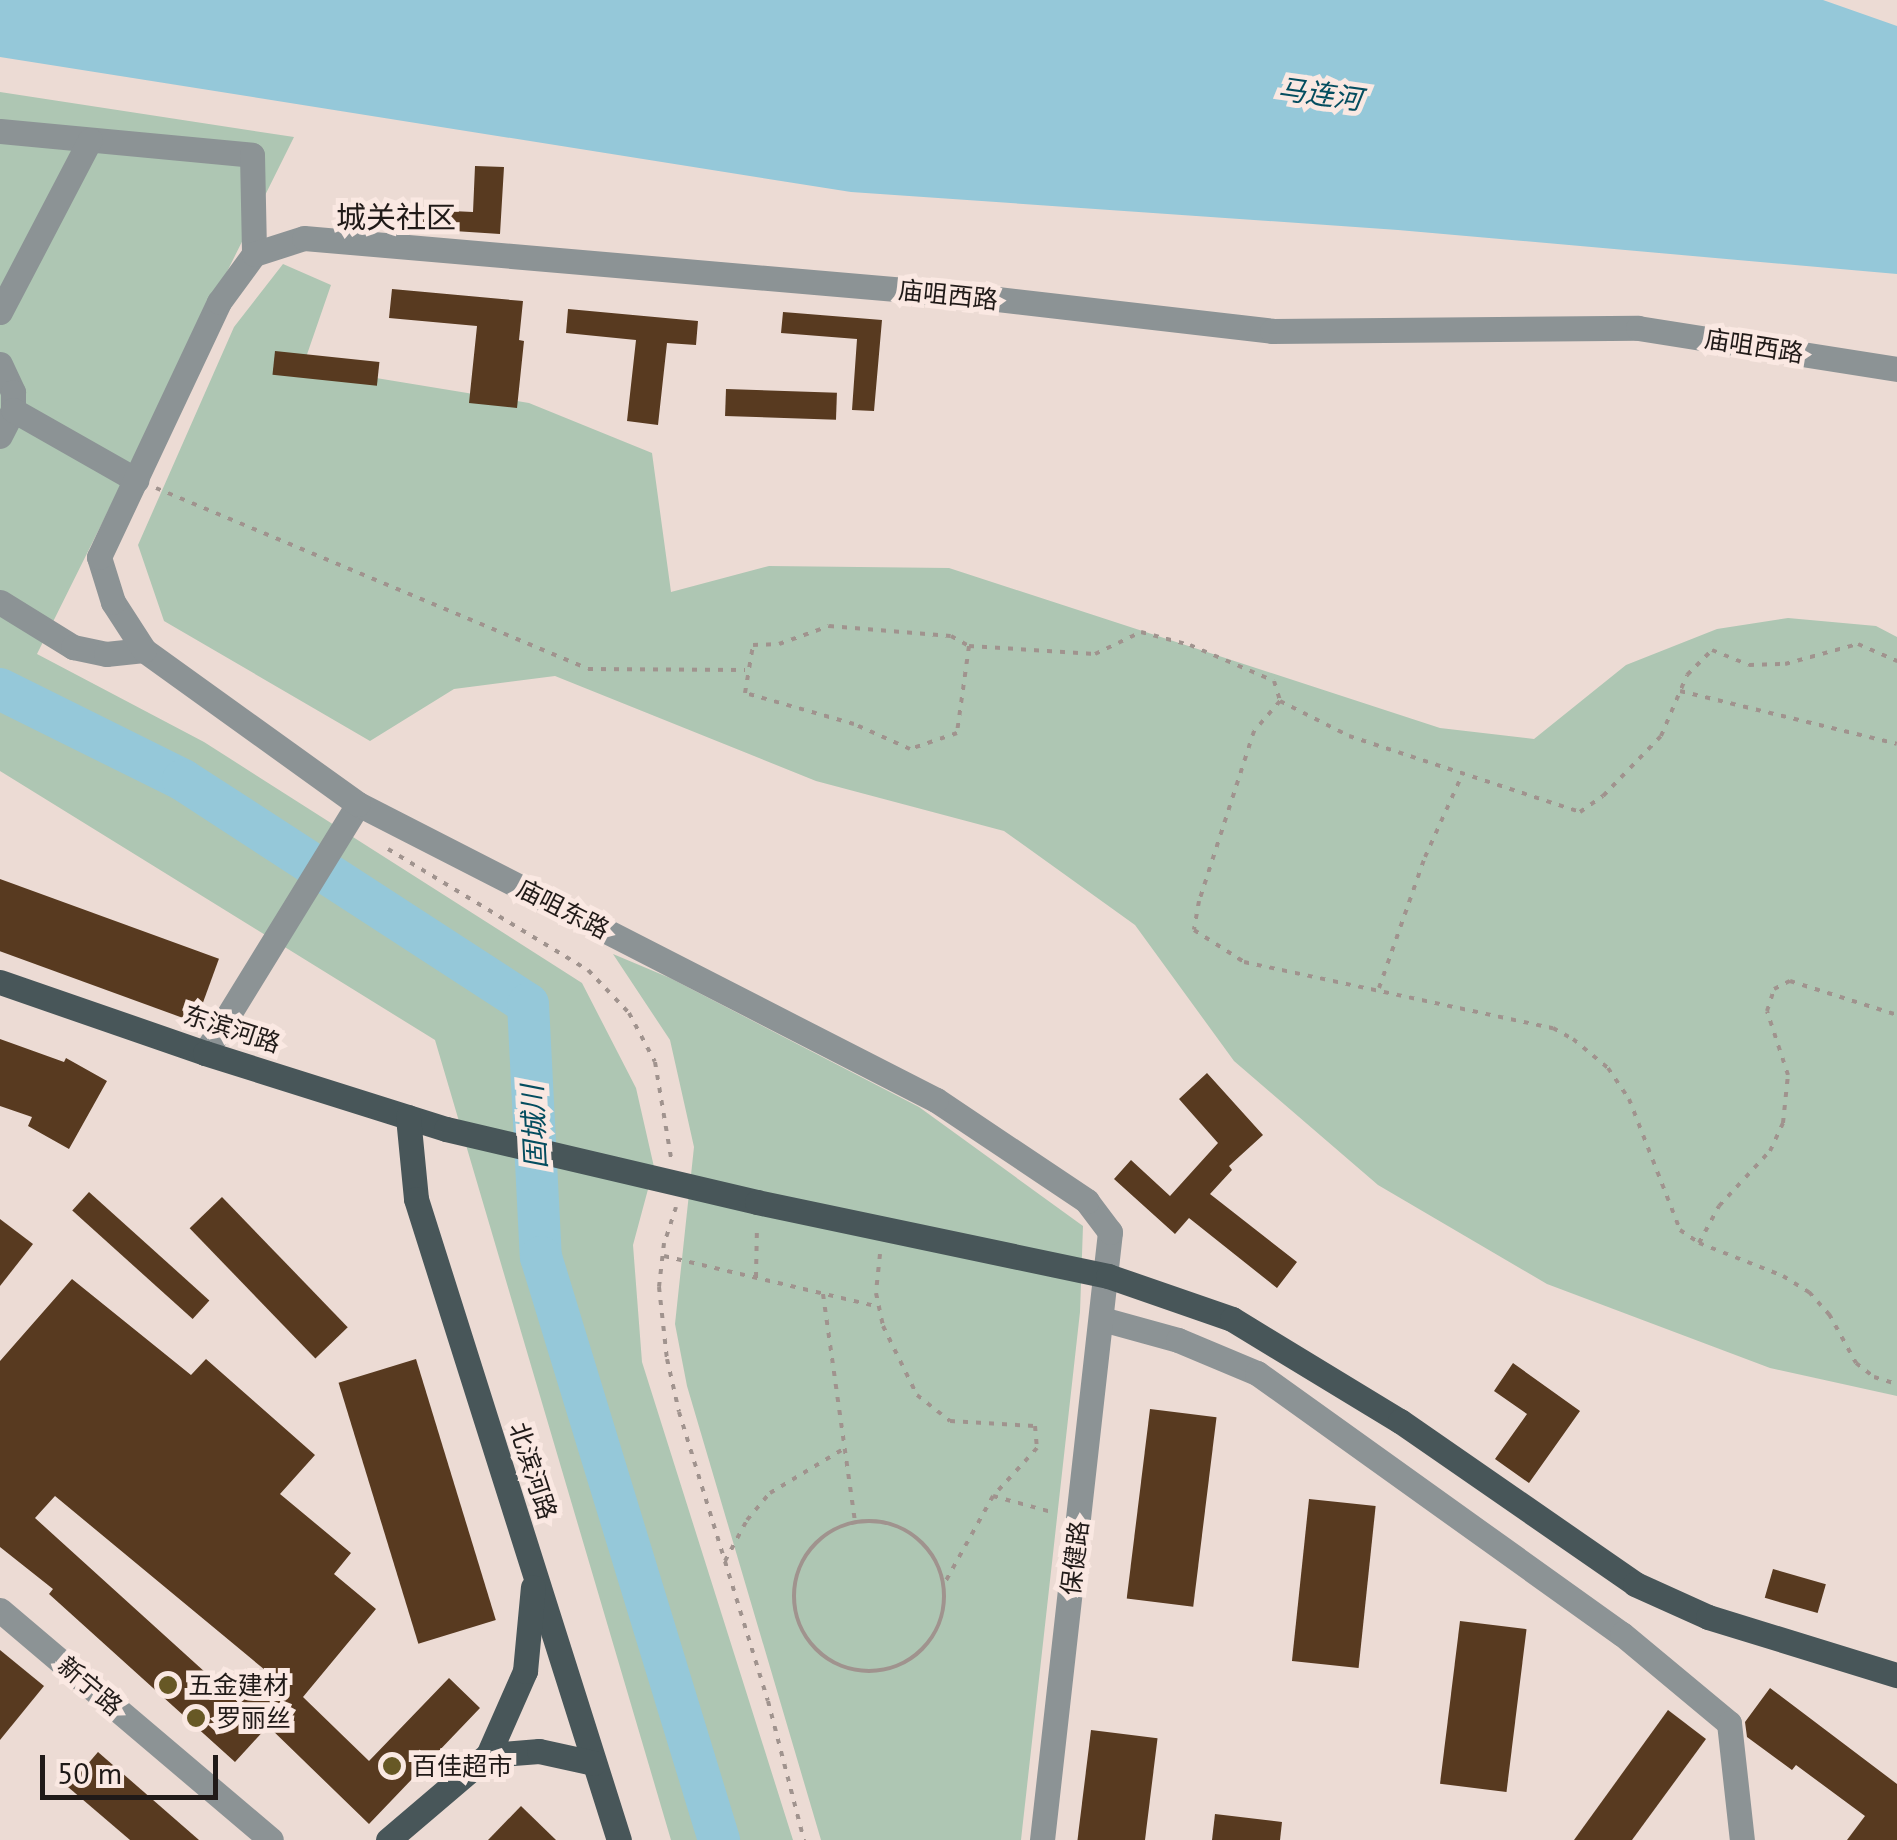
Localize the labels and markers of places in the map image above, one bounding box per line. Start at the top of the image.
place label: 五金建材 [188,1670,288,1700]
marker: 五金建材 [157,1674,179,1696]
place label: 罗丽丝 [216,1703,291,1733]
marker: 罗丽丝 [185,1707,207,1729]
place label: 百佳超市 [412,1751,512,1781]
marker: 百佳超市 [381,1755,403,1777]

